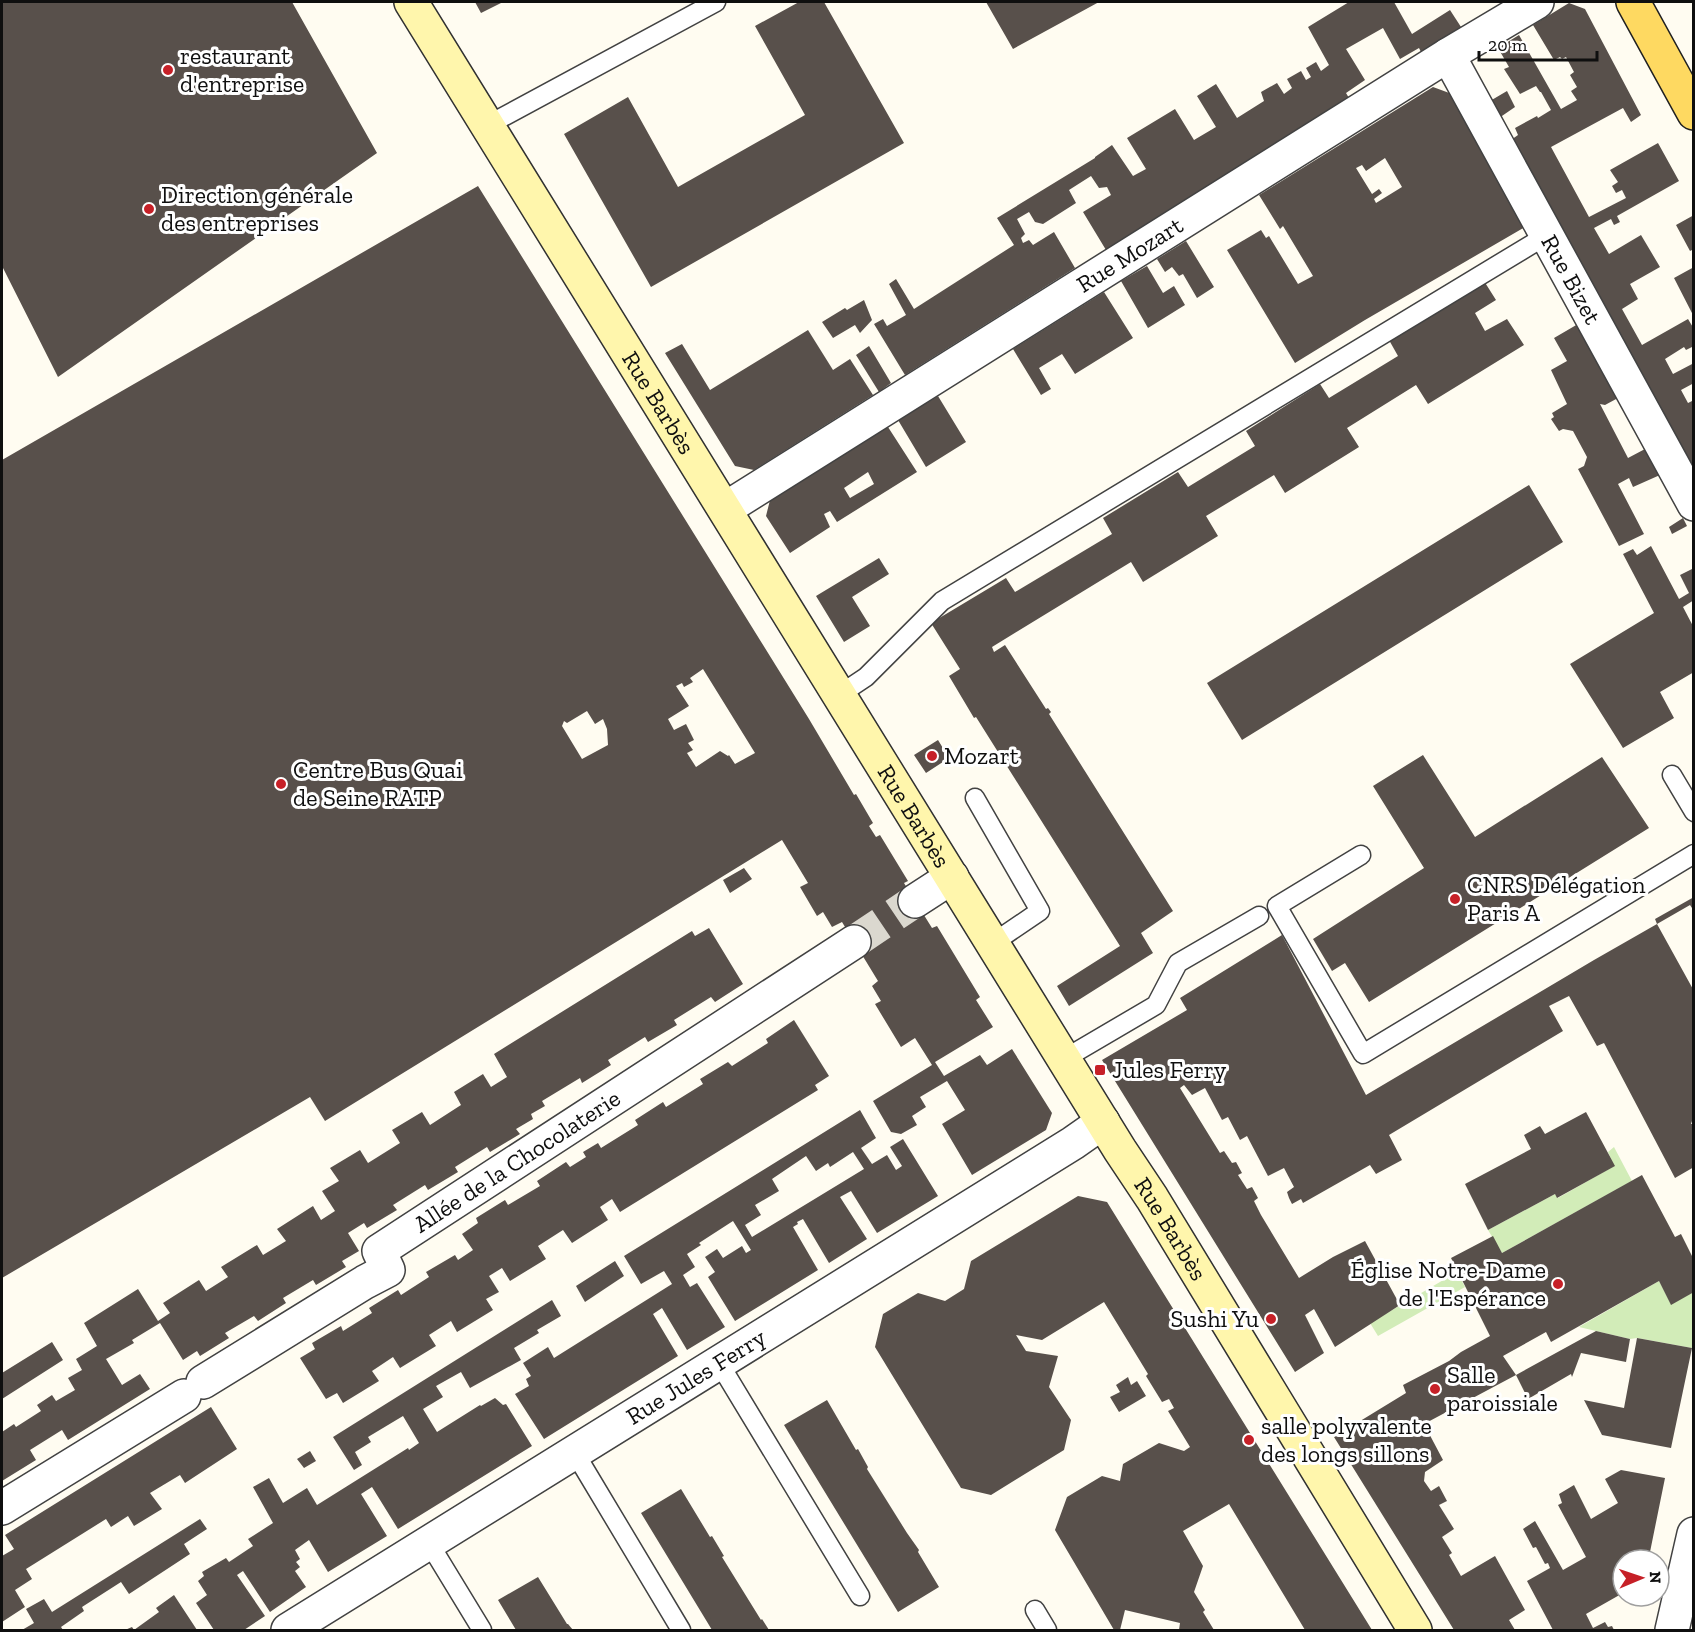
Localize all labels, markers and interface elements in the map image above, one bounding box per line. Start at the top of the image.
scale bar [1479,24,1598,62]
text: 20 m [1488,34,1528,56]
place label: restaurant d'entreprise [180,41,304,98]
marker: restaurant d'entreprise [161,63,175,77]
place label: Direction générale des entreprises [161,180,353,237]
marker: Direction générale des entreprises [142,202,156,216]
street label: Rue Mozart [1071,210,1188,298]
street label: Rue Bizet [1535,230,1608,329]
street label: Rue Barbès [616,346,702,459]
place label: Mozart [944,741,1019,770]
marker: Mozart [925,749,939,763]
place label: Centre Bus Quai de Seine RATP [293,755,463,812]
street label: Rue Barbès [872,759,957,873]
marker: Centre Bus Quai de Seine RATP [274,777,288,791]
place label: CNRS Délégation Paris A [1467,870,1646,927]
marker: CNRS Délégation Paris A [1448,892,1462,906]
place label: Jules Ferry [1112,1055,1227,1084]
marker: Jules Ferry [1093,1063,1107,1077]
street label: Allée de la Chocolaterie [408,1083,626,1239]
street label: Rue Barbès [1128,1171,1214,1286]
place label: Église Notre-Dame de l'Espérance [1350,1255,1546,1312]
marker: Église Notre-Dame de l'Espérance [1551,1277,1565,1291]
place label: Sushi Yu [1170,1304,1260,1333]
marker: Sushi Yu [1264,1312,1278,1326]
street label: Rue Jules Ferry [621,1322,771,1431]
place label: Salle paroissiale [1447,1360,1558,1417]
marker: Salle paroissiale [1428,1382,1442,1396]
place label: salle polyvalente des longs sillons [1261,1411,1432,1468]
marker: salle polyvalente des longs sillons [1242,1433,1256,1447]
north arrow [1611,1548,1671,1608]
text: N [1646,1571,1665,1584]

